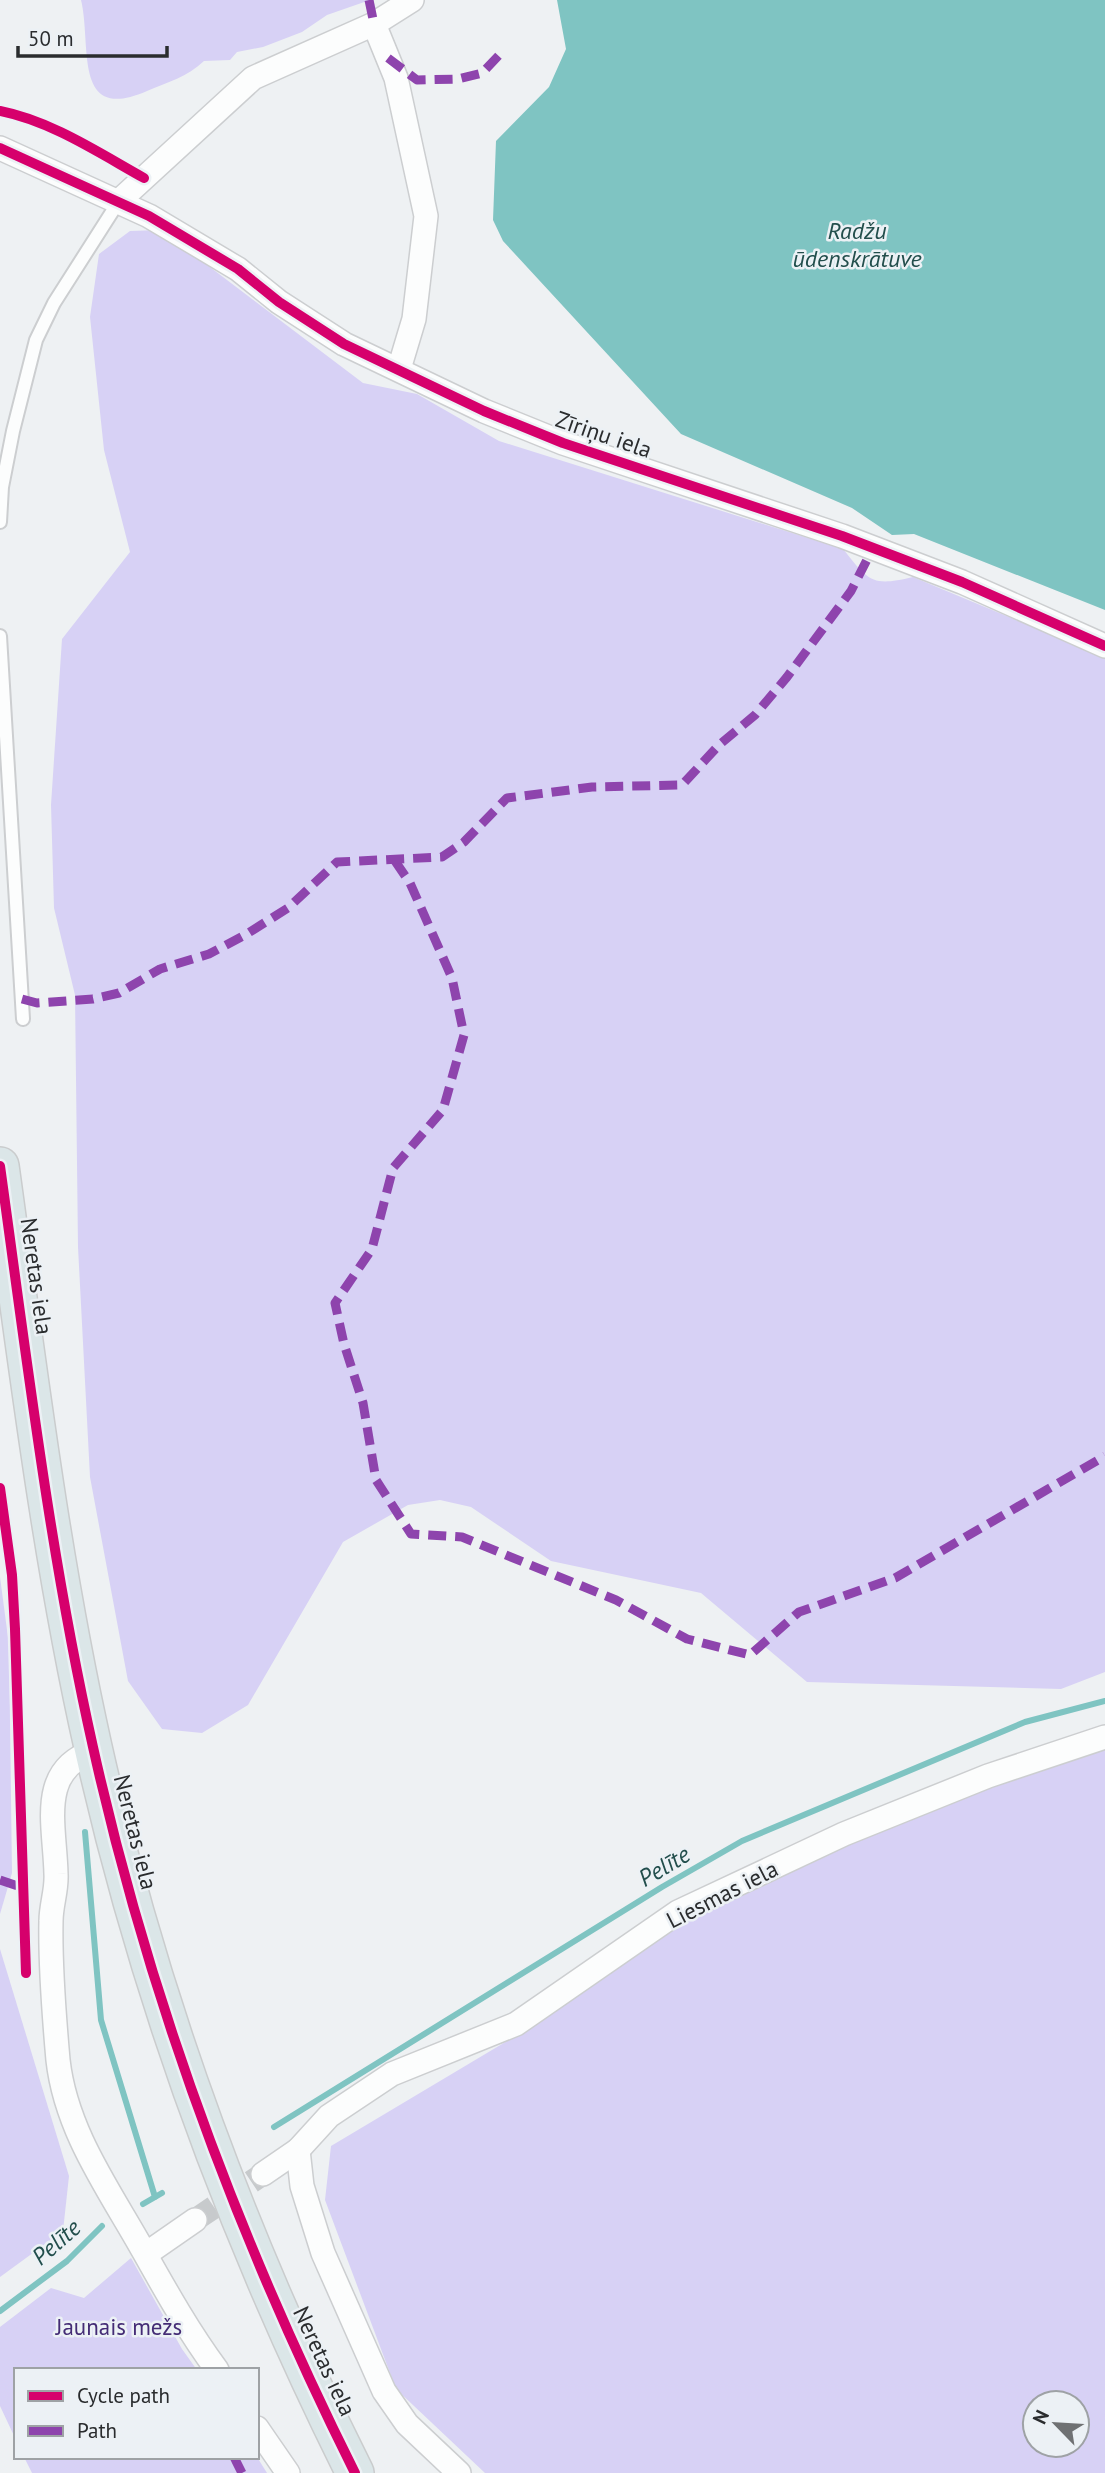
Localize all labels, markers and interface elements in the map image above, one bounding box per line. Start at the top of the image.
scale bar [18,14,166,58]
text: 50 m [28,25,74,52]
water label: Radžu ūdenskrātuve [792,215,922,274]
street label: Zīriņu iela [552,404,656,464]
street label: Neretas iela [14,1216,60,1336]
street label: Neretas iela [108,1771,164,1893]
water label: Pelīte [632,1839,696,1893]
street label: Liesmas iela [661,1854,783,1934]
water label: Pelīte [25,2212,87,2272]
street label: Neretas iela [287,2302,363,2420]
park label: Jaunais mežs [55,2312,182,2341]
legend [14,2368,259,2459]
text: Cycle path [77,2382,170,2409]
north arrow [1021,2389,1091,2459]
text: N [1027,2406,1054,2428]
text: Path [77,2417,117,2444]

